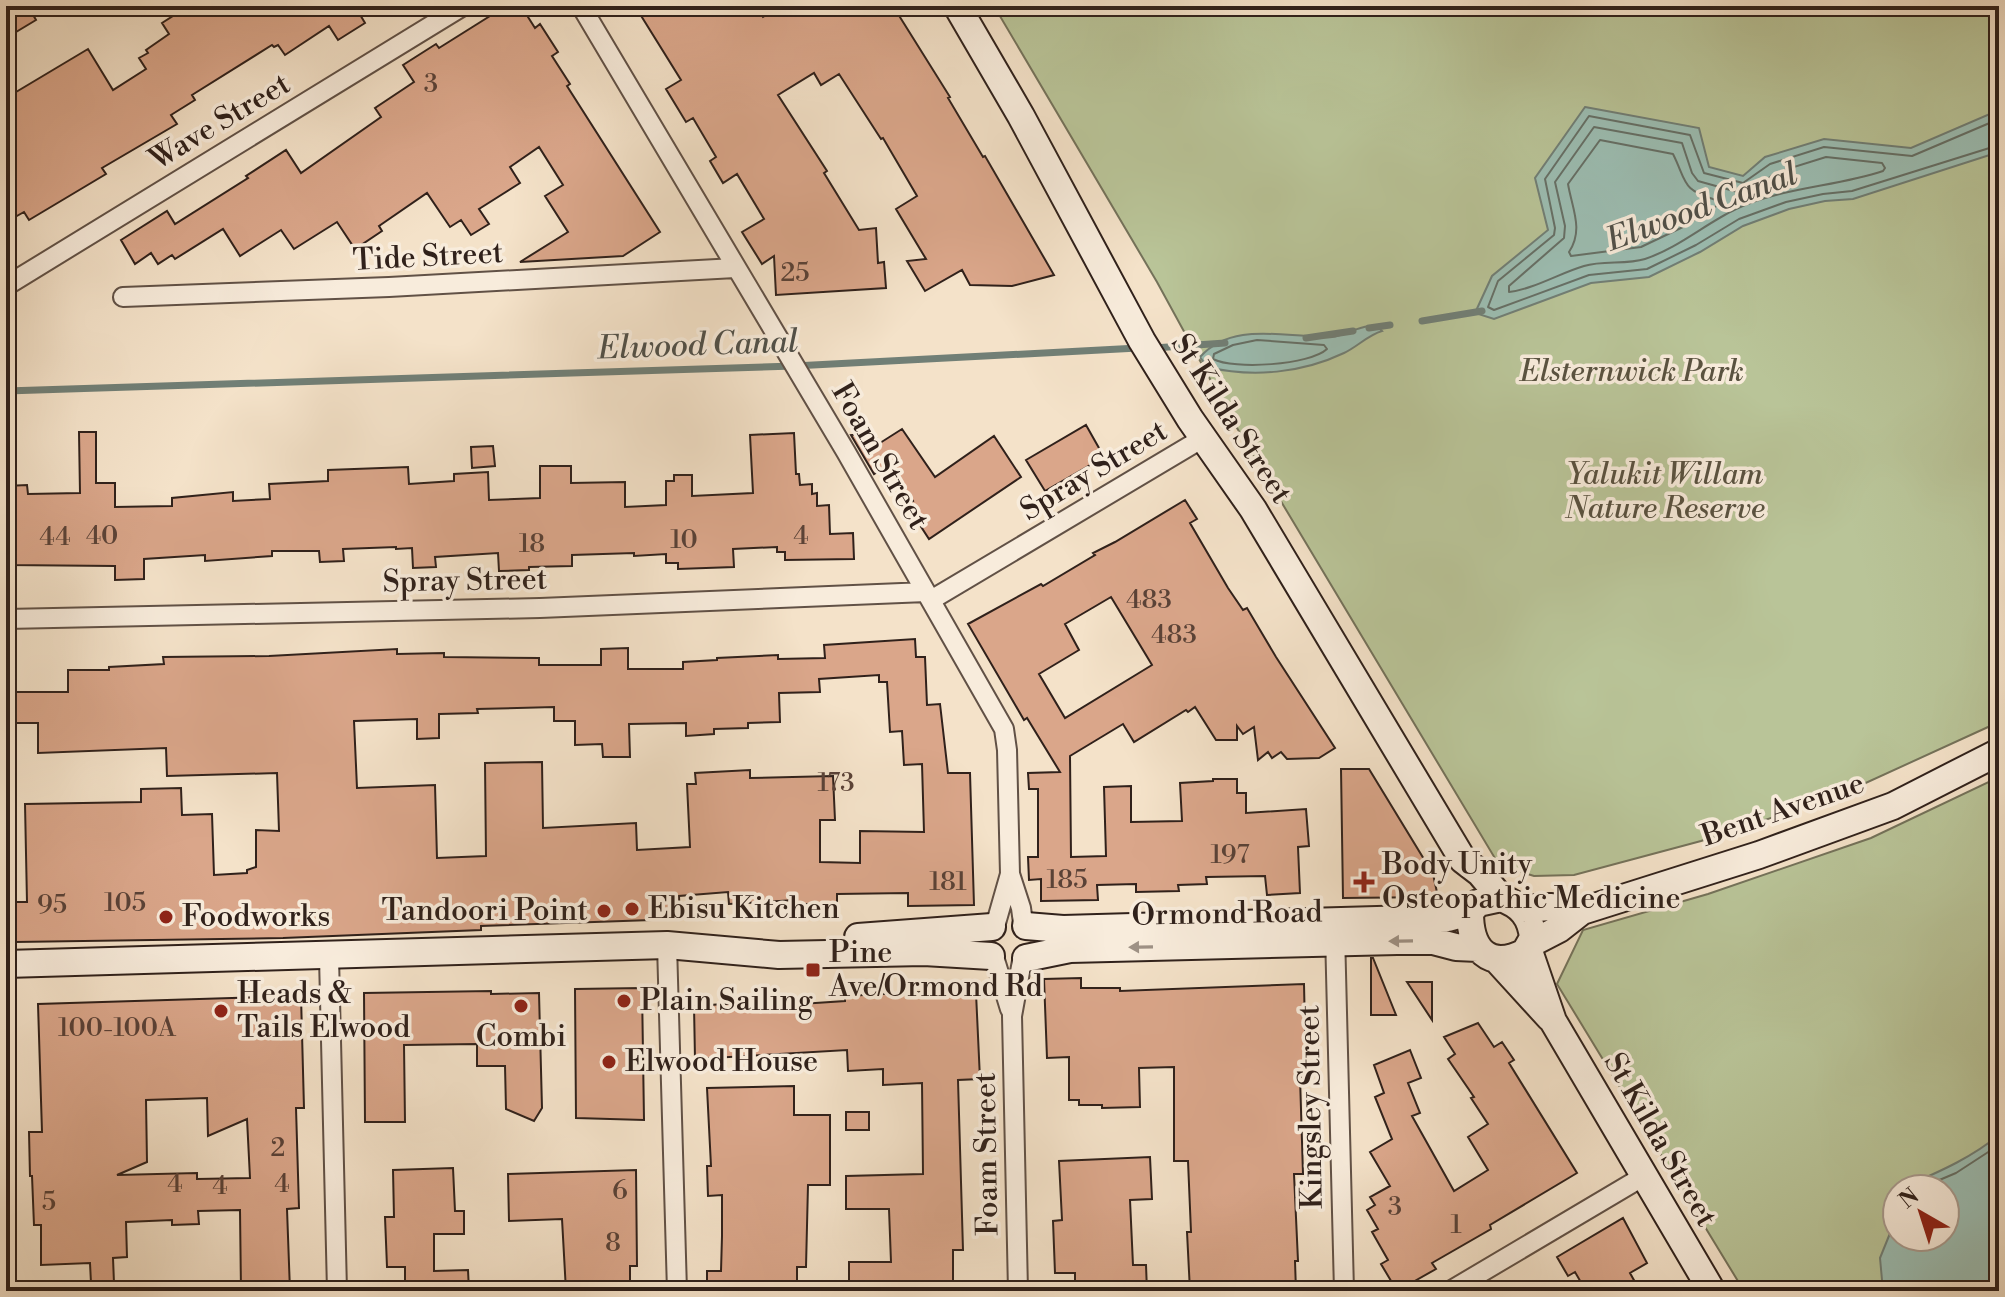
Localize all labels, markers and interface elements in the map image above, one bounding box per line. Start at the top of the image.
street label: Wave Street [142,65,298,179]
house number: 3 [424,68,438,100]
water label: Elwood Canal [1599,154,1803,261]
street label: Tide Street [352,234,505,280]
house number: 25 [780,257,810,289]
water label: Elwood Canal [595,321,799,369]
street label: St Kilda Street [1162,327,1300,511]
park label: Elsternwick Park [1518,353,1744,391]
street label: Foam Street [823,376,938,537]
street label: Spray Street [1014,412,1175,530]
park label: Yalukit Willam Nature Reserve [1564,456,1765,528]
house number: 40 [86,520,118,552]
house number: 4 [793,520,809,552]
house number: 44 [39,521,71,553]
house number: 10 [670,524,698,556]
house number: 18 [519,528,545,560]
street label: Spray Street [382,561,548,601]
house number: 483 [1126,584,1172,616]
house number: 483 [1151,619,1197,651]
street label: Bent Avenue [1696,764,1869,856]
house number: 173 [817,767,855,799]
house number: 197 [1210,839,1250,871]
place label: Body Unity Osteopathic Medicine [1381,846,1681,918]
house number: 185 [1047,864,1087,896]
house number: 181 [929,866,967,898]
marker: Body Unity Osteopathic Medicine [1353,871,1375,893]
house number: 105 [104,887,146,919]
house number: 95 [37,889,67,921]
place label: Ebisu Kitchen [648,890,840,928]
place label: Tandoori Point [381,892,588,930]
street label: Ormond Road [1131,893,1323,935]
place label: Foodworks [182,898,331,936]
marker: Ebisu Kitchen [623,900,641,918]
marker: Tandoori Point [595,902,613,920]
marker: Foodworks [157,908,175,926]
place label: Pine Ave/Ormond Rd [828,934,1042,1006]
one-way arrow [1388,935,1413,948]
one-way arrow [1128,941,1153,954]
marker: Pine Ave/Ormond Rd [804,961,822,979]
place label: Heads & Tails Elwood [237,975,410,1047]
place label: Plain Sailing [640,982,813,1020]
marker: Plain Sailing [615,992,633,1010]
marker: Combi [512,997,530,1015]
marker: Heads & Tails Elwood [212,1002,230,1020]
street label: Kingsley Street [1290,1004,1332,1210]
house number: 100-100A [58,1012,177,1044]
place label: Combi [476,1018,566,1056]
place label: Elwood House [625,1043,818,1081]
street label: St Kilda Street [1595,1046,1725,1234]
marker: Elwood House [600,1053,618,1071]
street label: Foam Street [967,1072,1007,1236]
house number: 2 [271,1132,285,1164]
house number: 4 [167,1168,183,1200]
house number: 4 [274,1168,290,1200]
house number: 4 [212,1170,228,1202]
north arrow [1881,1173,1961,1253]
house number: 6 [612,1175,628,1207]
text: N [1894,1182,1925,1215]
house number: 5 [42,1186,56,1218]
house number: 3 [1388,1191,1402,1223]
house number: 1 [1450,1209,1462,1241]
house number: 8 [605,1227,621,1259]

